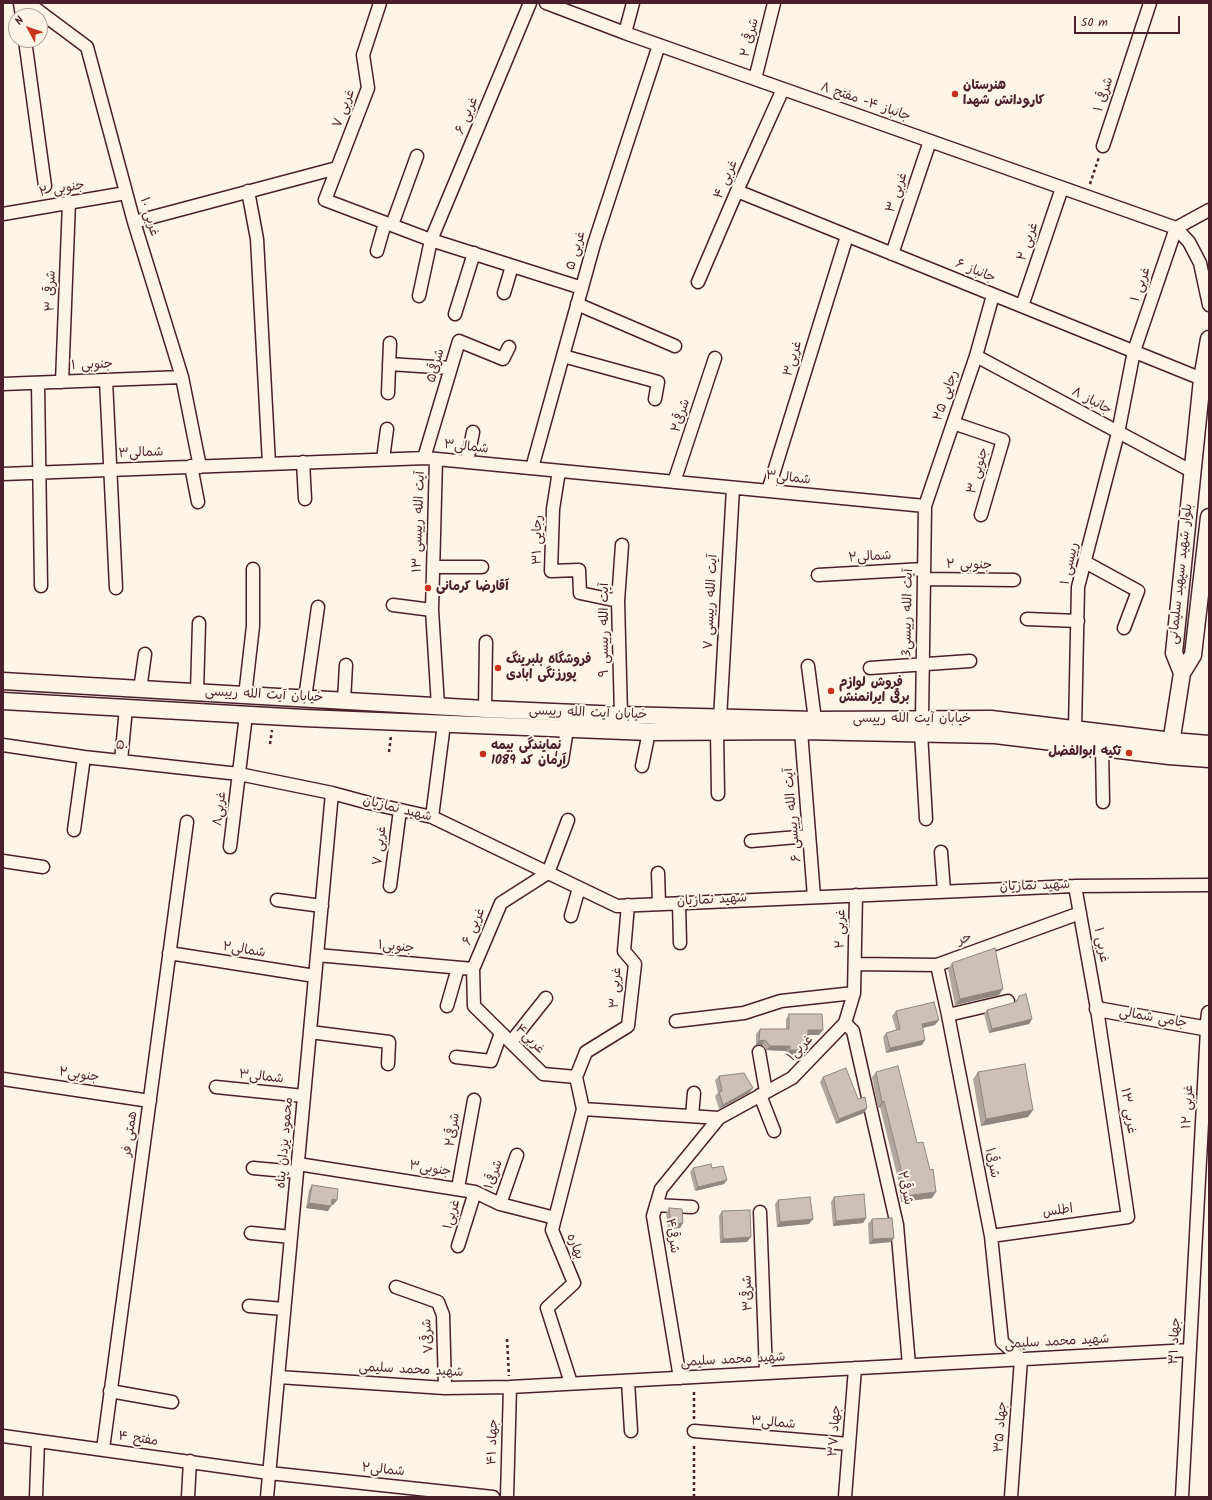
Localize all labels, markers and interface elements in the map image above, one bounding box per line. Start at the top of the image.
north arrow [8,8,48,48]
scale bar [1076,8,1182,34]
text: N [10,12,29,29]
text: 50 m [1081,13,1108,32]
street label: شرقی ۲ [738,17,764,59]
street label: شرقی ۱ [1092,76,1118,114]
place label: هنرستان کارودانش شهدا [963,79,1045,110]
street label: جانباز ۴- مفتح ۸ [818,80,912,126]
street label: غربی ۷ [331,88,359,130]
marker: هنرستان کارودانش شهدا [950,89,960,99]
street label: غربی ۶ [453,95,483,137]
street label: غربی ۴ [712,158,742,202]
street label: غربی ۳ [884,171,912,215]
street label: جنوبی ۲ [38,178,86,202]
street label: غربی ۱۰ [135,196,161,238]
street label: غربی ۲ [1015,221,1043,263]
street label: غربی ۵ [564,230,590,272]
street label: جانباز ۶ [953,257,997,287]
street label: غربی ۱ [1129,266,1155,304]
street label: شرقی ۳ [43,270,61,312]
street label: غربی۳ [781,339,807,379]
street label: شرقی۵ [425,347,449,385]
street label: جنوبی ۱ [71,357,113,375]
street label: رجایی ۲۵ [931,369,963,423]
street label: جانباز ۸ [1068,385,1114,419]
street label: شرقی۲ [669,397,695,435]
street label: شمالی۳ [443,438,489,458]
street label: شمالی۳ [118,445,164,463]
street label: جنوبی ۳ [965,446,993,496]
street label: شمالی۳ [765,469,811,489]
street label: آیت الله رییسی ۱۳ [410,471,430,573]
street label: بلوار شهید سپهبد سلیمانی [1167,503,1197,645]
street label: رجایی ۳۱ [531,515,547,565]
street label: رییسی ۱ [1059,541,1083,587]
street label: شمالی۲ [848,549,892,567]
street label: آیت الله رییسی ۷ [702,554,722,650]
street label: جنوبی ۲ [946,558,992,574]
street label: آیت الله رییسی3 [900,569,918,657]
place label: آقارضا کرمانی [436,580,509,596]
marker: آقارضا کرمانی [423,583,433,593]
street label: آیت الله رییسی ۹ [598,583,614,677]
place label: فروشگاه بلبرینگ پورزنگی ابادی [506,653,591,684]
marker: فروشگاه بلبرینگ پورزنگی ابادی [493,663,503,673]
place label: فروش لوازم برقی ایرانمنش [839,676,909,707]
street label: خیابان آیت الله رییسی [204,685,324,707]
marker: فروش لوازم برقی ایرانمنش [826,686,836,696]
street label: خیابان آیت الله رییسی [529,704,647,724]
street label: خیابان آیت الله رییسی [853,712,971,728]
street label: ۵۰ [114,738,130,756]
place label: نمایندگی بیمه آرمان کد 1089 [491,739,566,770]
place label: تکیه ابوالفضل [1048,745,1121,761]
marker: تکیه ابوالفضل [1124,748,1134,758]
marker: نمایندگی بیمه آرمان کد 1089 [478,749,488,759]
street label: آیت الله رییسی ۶ [782,767,806,863]
street label: غربی۸ [211,791,231,827]
street label: شهید نمازیان [361,794,433,826]
street label: غربی ۷ [371,825,391,867]
street label: شهید نمازیان [1000,878,1070,896]
street label: شهید نمازیان [676,891,748,911]
street label: غربی ۶ [460,906,490,948]
street label: غربی ۲ [834,909,850,949]
street label: غربی ۱ [1089,926,1111,964]
street label: حر [956,930,974,950]
street label: جنوبی۱ [377,939,415,957]
street label: شمالی۲ [221,940,267,962]
street label: غربی ۳ [608,967,626,1009]
street label: جامی شمالی [1118,1005,1188,1033]
street label: غربی۴ [511,1022,547,1058]
street label: غربی۱ [785,1033,817,1065]
street label: جنوبی۲ [58,1065,100,1087]
street label: شمالی۳ [238,1068,284,1088]
street label: غربی ۱۲ [1180,1084,1198,1130]
street label: غربی ۱۳ [1116,1087,1138,1135]
street label: محمود یزدان پناه [274,1097,298,1189]
street label: همتی فر [120,1110,142,1158]
street label: شرقی۲ [443,1112,465,1148]
street label: شرقی۱ [980,1147,1002,1179]
street label: شرقی۱ [482,1158,508,1192]
street label: جنوبی۳ [408,1159,452,1181]
street label: شرقی۲ [893,1170,915,1206]
street label: غربی۱ [441,1198,465,1232]
street label: اطلس [1042,1202,1074,1222]
street label: شرقی۴ [661,1217,681,1255]
street label: بهاره [562,1232,586,1262]
street label: شرقی۳ [741,1275,757,1311]
street label: جهاد ۳۱ [1167,1317,1185,1365]
street label: شرقی۷ [420,1318,438,1354]
street label: شهید محمد سلیمی [1004,1332,1110,1354]
street label: شهید محمد سلیمی [680,1350,786,1372]
street label: شهید محمد سلیمی [358,1360,464,1382]
street label: جهاد ۳۵ [992,1401,1012,1453]
street label: جهاد ۳۷ [826,1405,846,1457]
street label: شمالی۳ [750,1414,796,1434]
street label: جهاد ۴۱ [485,1419,503,1465]
street label: مفتح ۴ [117,1429,159,1451]
street label: شمالی۲ [361,1461,405,1481]

